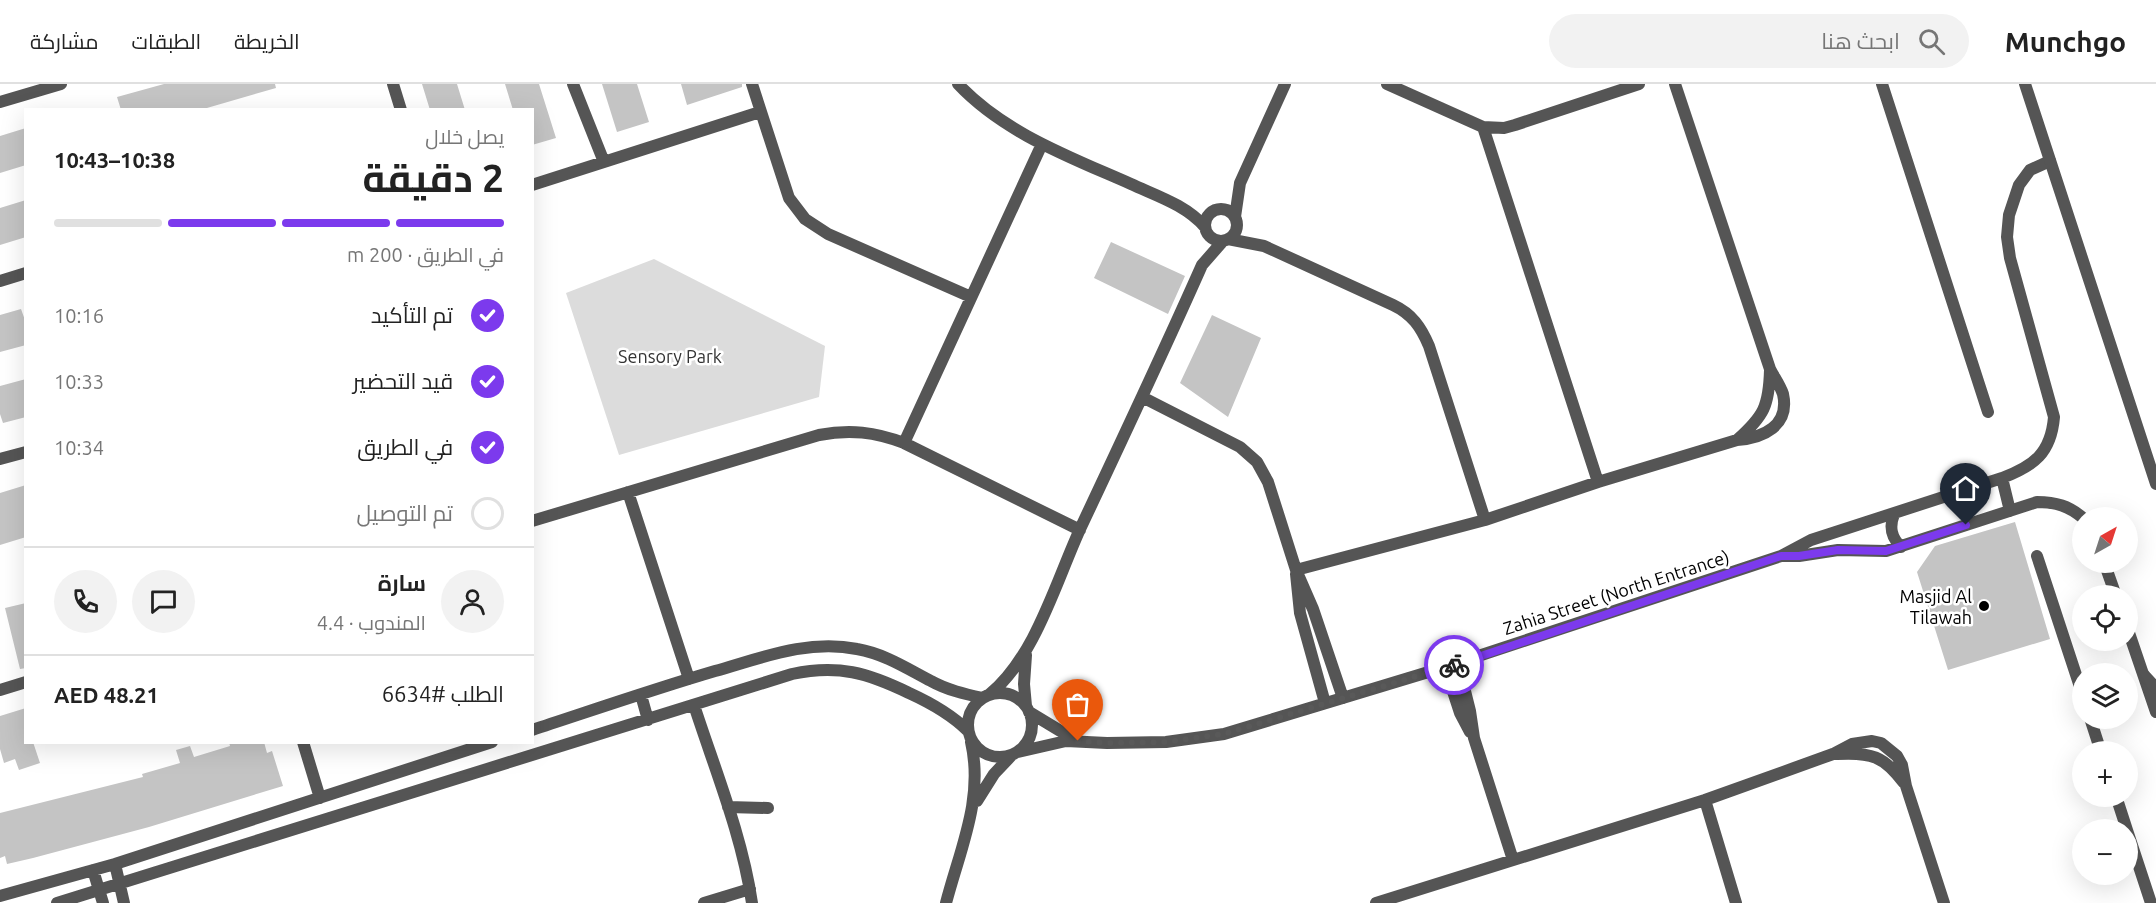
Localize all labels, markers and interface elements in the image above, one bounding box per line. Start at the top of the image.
search box [1549,14,1969,68]
icon: search [1915,25,1948,58]
text: Munchgo [2005,26,2126,57]
text: ابحث هنا [1821,28,1900,53]
text: مشاركة [30,29,99,53]
text: الطبقات [132,29,201,53]
text: الخريطة [234,29,300,53]
text: يصل خلال [425,125,504,148]
text: 10:38–10:43 [54,147,175,172]
text: 2 دقيقة [363,156,504,199]
text: في الطريق · 200 m [347,243,504,266]
icon: check [471,299,504,332]
text: تم التأكيد [371,302,453,327]
text: 10:16 [54,304,104,327]
park label: Sensory Park [618,346,722,366]
icon: check [471,365,504,398]
text: قيد التحضير [353,368,453,393]
text: 10:33 [54,370,104,393]
icon: check [471,431,504,464]
text: في الطريق [357,434,453,459]
text: 10:34 [54,436,104,459]
pin [1940,463,1991,525]
icon: home [1949,472,1982,505]
text: تم التوصيل [357,500,453,525]
north arrow [2072,507,2138,573]
map controls [2072,507,2138,885]
street label: Zahia Street (North Entrance) [1500,546,1732,639]
button: phone [54,570,117,633]
button: chat [132,570,195,633]
text: سارة [378,570,426,595]
button: person [441,570,504,633]
button: locate [2072,585,2138,651]
place label: Masjid Al Tilawah [1899,586,1972,627]
marker: Masjid Al Tilawah [1977,599,1991,613]
text: المندوب · 4.4 [317,611,426,634]
courier [1424,635,1484,695]
icon: bike [1438,649,1471,682]
button: layers [2072,663,2138,729]
pin [1052,679,1103,741]
text: الطلب #6634 [382,681,504,706]
text: AED 48.21 [54,682,159,707]
icon: bag [1061,688,1094,721]
button: + [2072,741,2138,807]
button: − [2072,819,2138,885]

